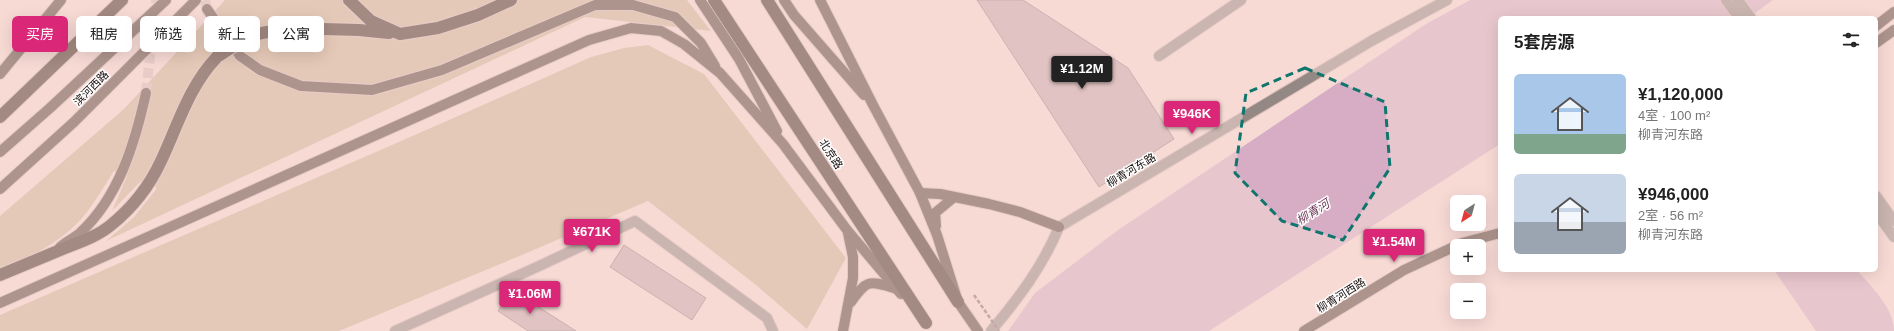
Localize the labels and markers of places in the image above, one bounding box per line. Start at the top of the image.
pin: ¥1.12M [1049,56,1115,90]
pin: ¥946K [1164,101,1220,135]
pin: ¥671K [564,219,620,253]
pin: ¥1.54M [1361,229,1427,263]
pin: ¥1.06M [497,281,563,315]

